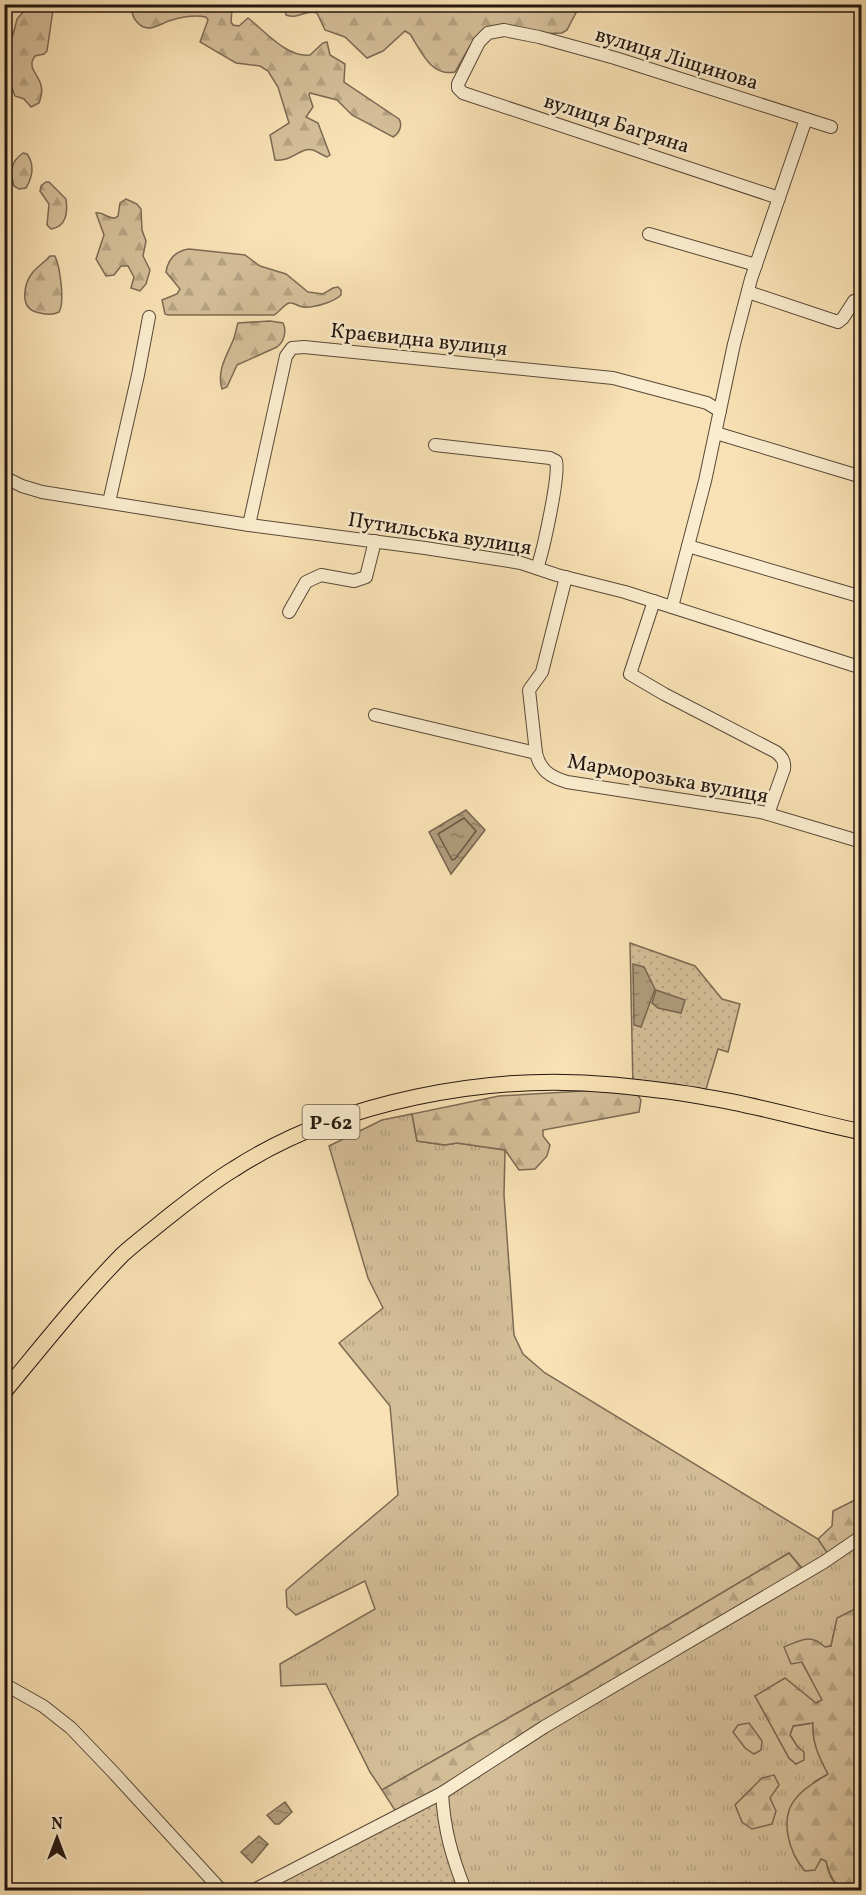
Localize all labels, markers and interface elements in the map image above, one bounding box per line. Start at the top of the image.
street label: вулиця Ліщинова [591,21,762,98]
street label: вулиця Багряна [540,87,693,162]
street label: Краєвидна вулиця [329,317,509,364]
street label: Путильська вулиця [346,506,534,563]
street label: Марморозька вулиця [565,748,771,811]
road number: Р-62 [302,1105,360,1139]
north arrow [27,1808,87,1868]
text: N [51,1814,63,1836]

